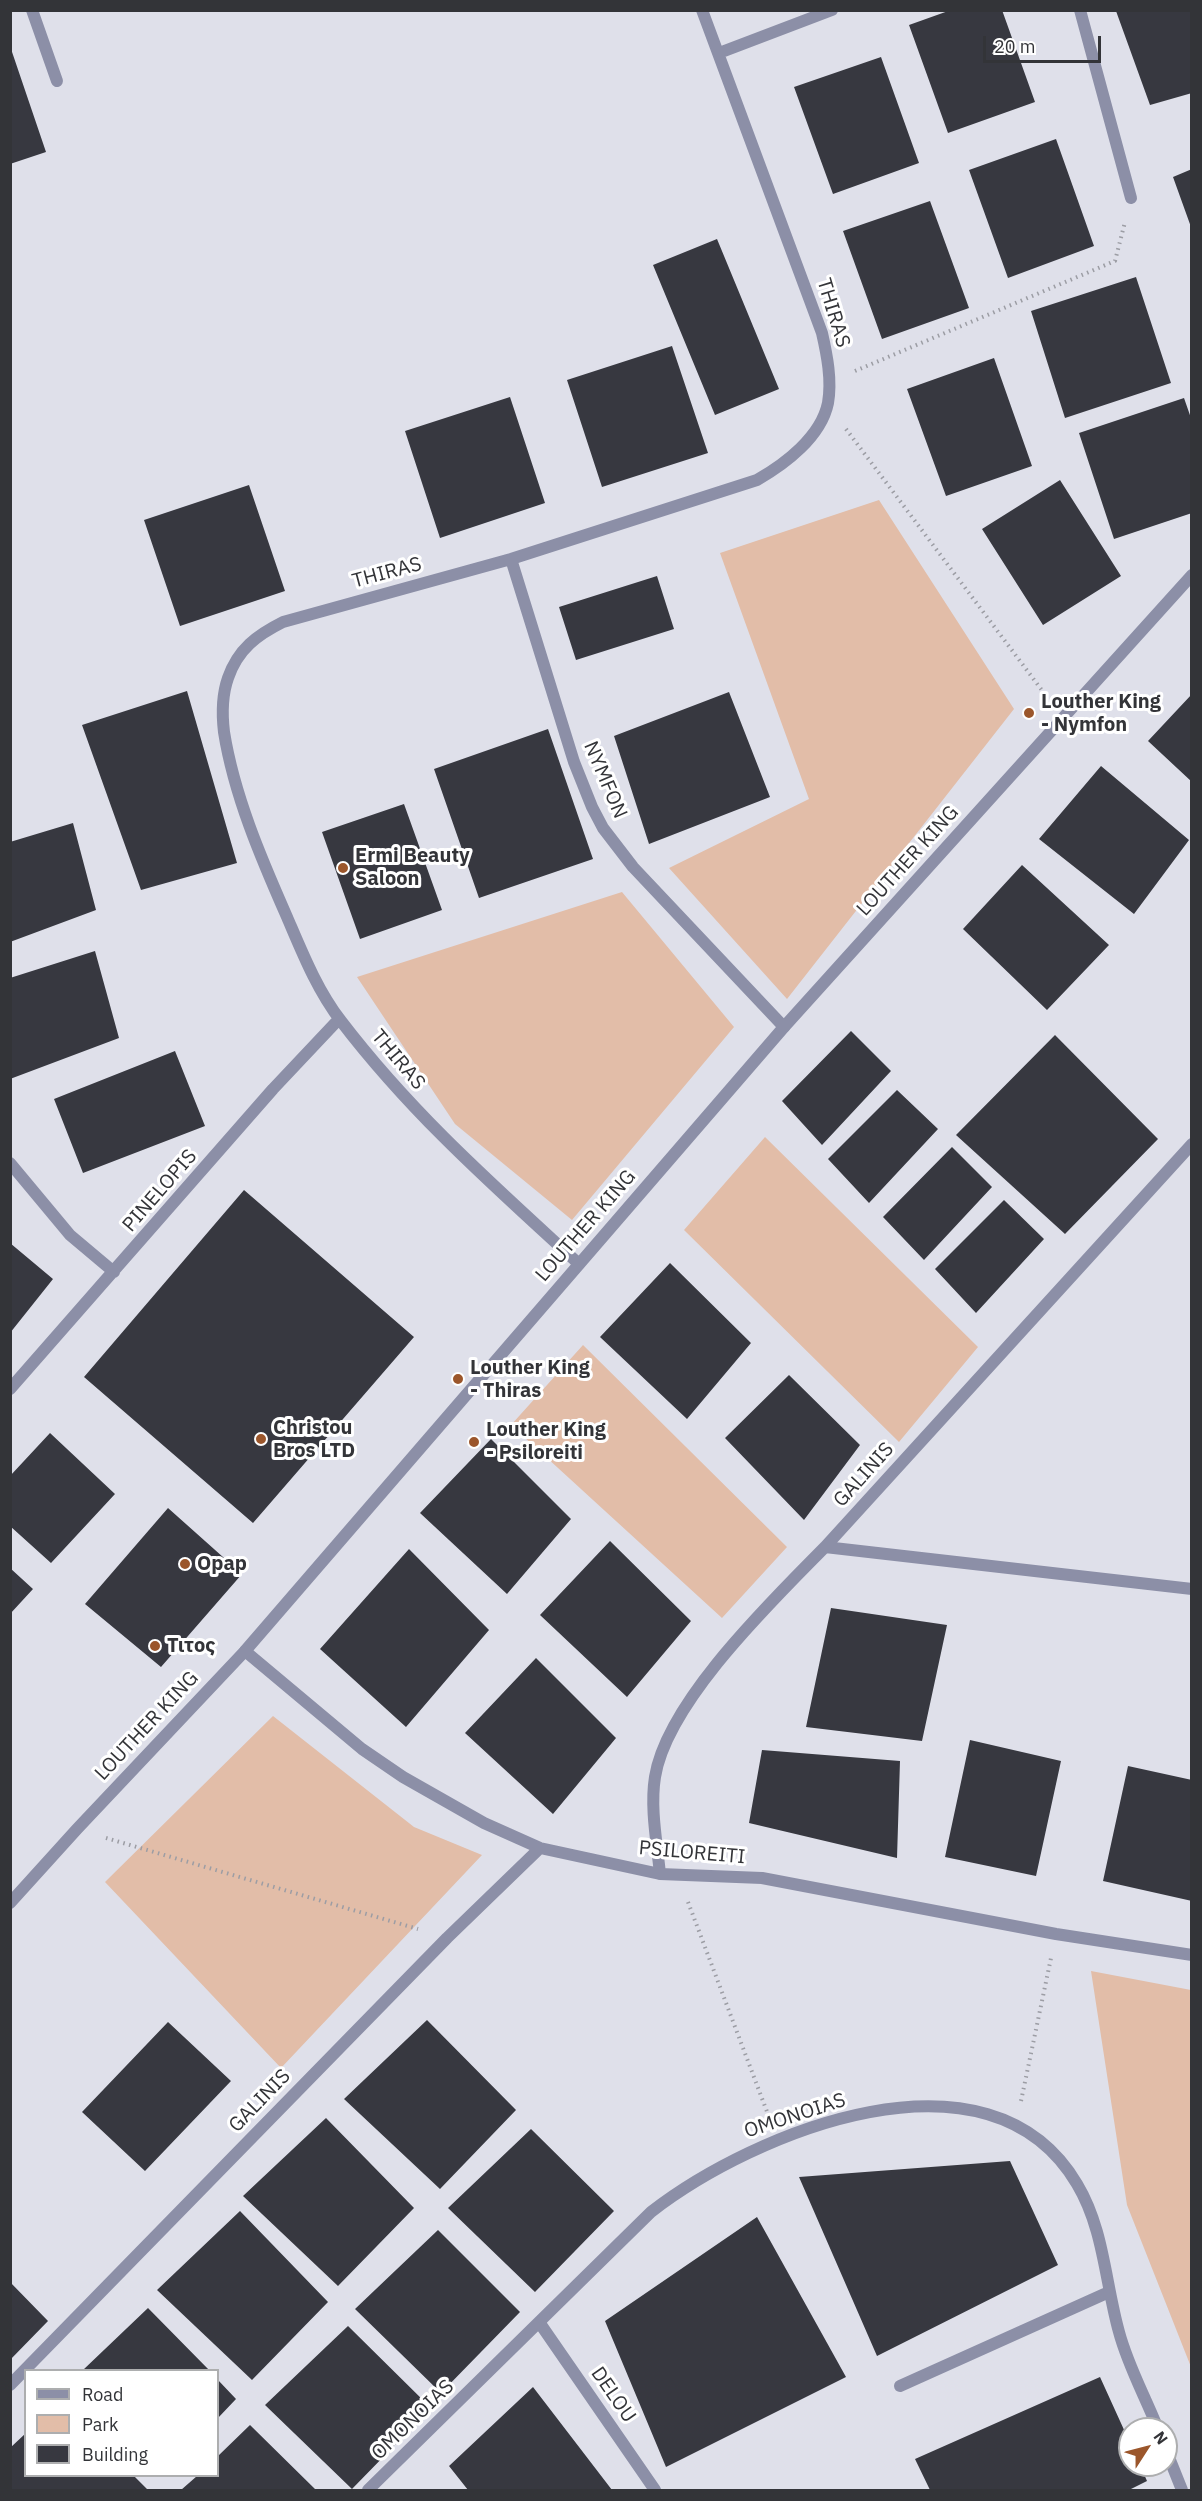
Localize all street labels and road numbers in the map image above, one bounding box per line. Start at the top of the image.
street label: THIRAS [811,276,855,350]
street label: THIRAS [350,552,424,594]
street label: NYMFON [578,738,632,822]
street label: LOUTHER KING [852,801,964,921]
street label: THIRAS [366,1025,430,1095]
street label: PINELOPIS [118,1145,202,1237]
street label: LOUTHER KING [531,1165,641,1287]
street label: GALINIS [829,1438,899,1512]
street label: LOUTHER KING [90,1666,204,1786]
street label: PSILOREITI [638,1836,746,1870]
street label: GALINIS [224,2064,296,2138]
street label: OMONOIAS [741,2088,849,2144]
street label: DELOU [585,2363,641,2427]
street label: OMONOIAS [367,2375,459,2465]

